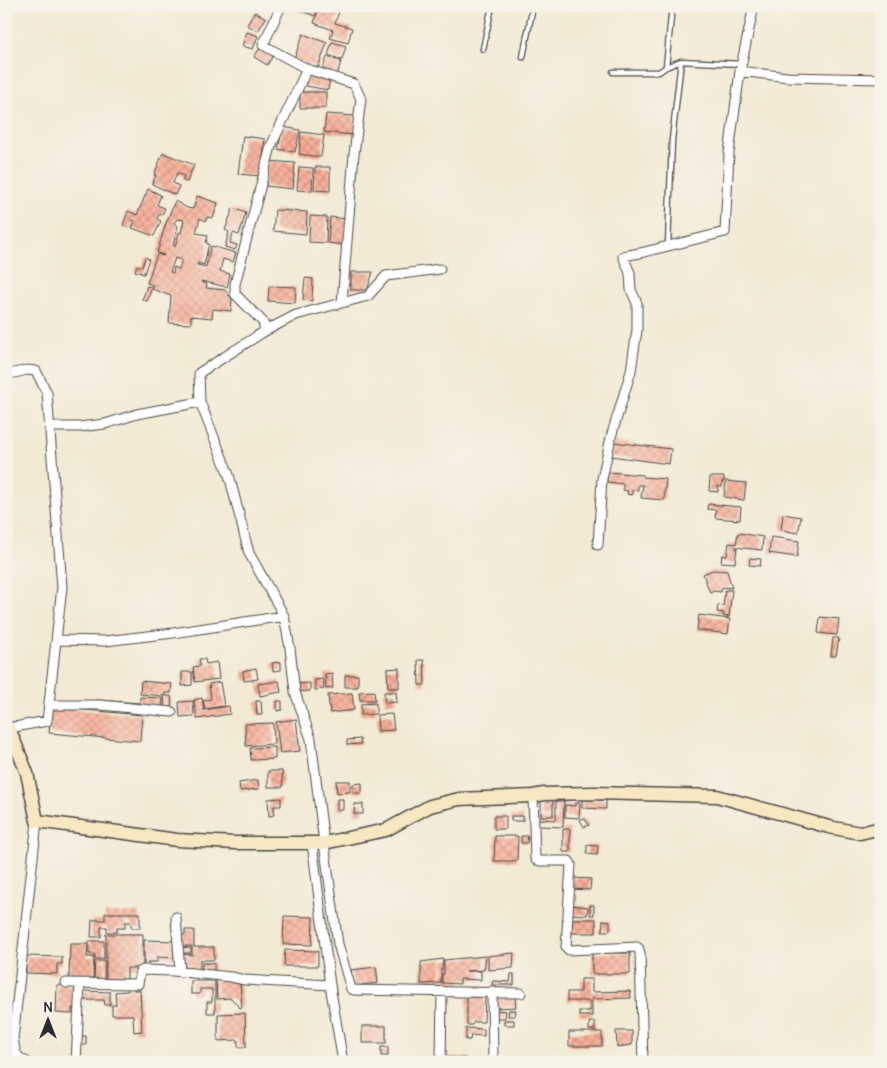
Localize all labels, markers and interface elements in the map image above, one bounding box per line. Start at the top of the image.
north arrow [22,996,72,1046]
text: N [43,998,53,1016]

